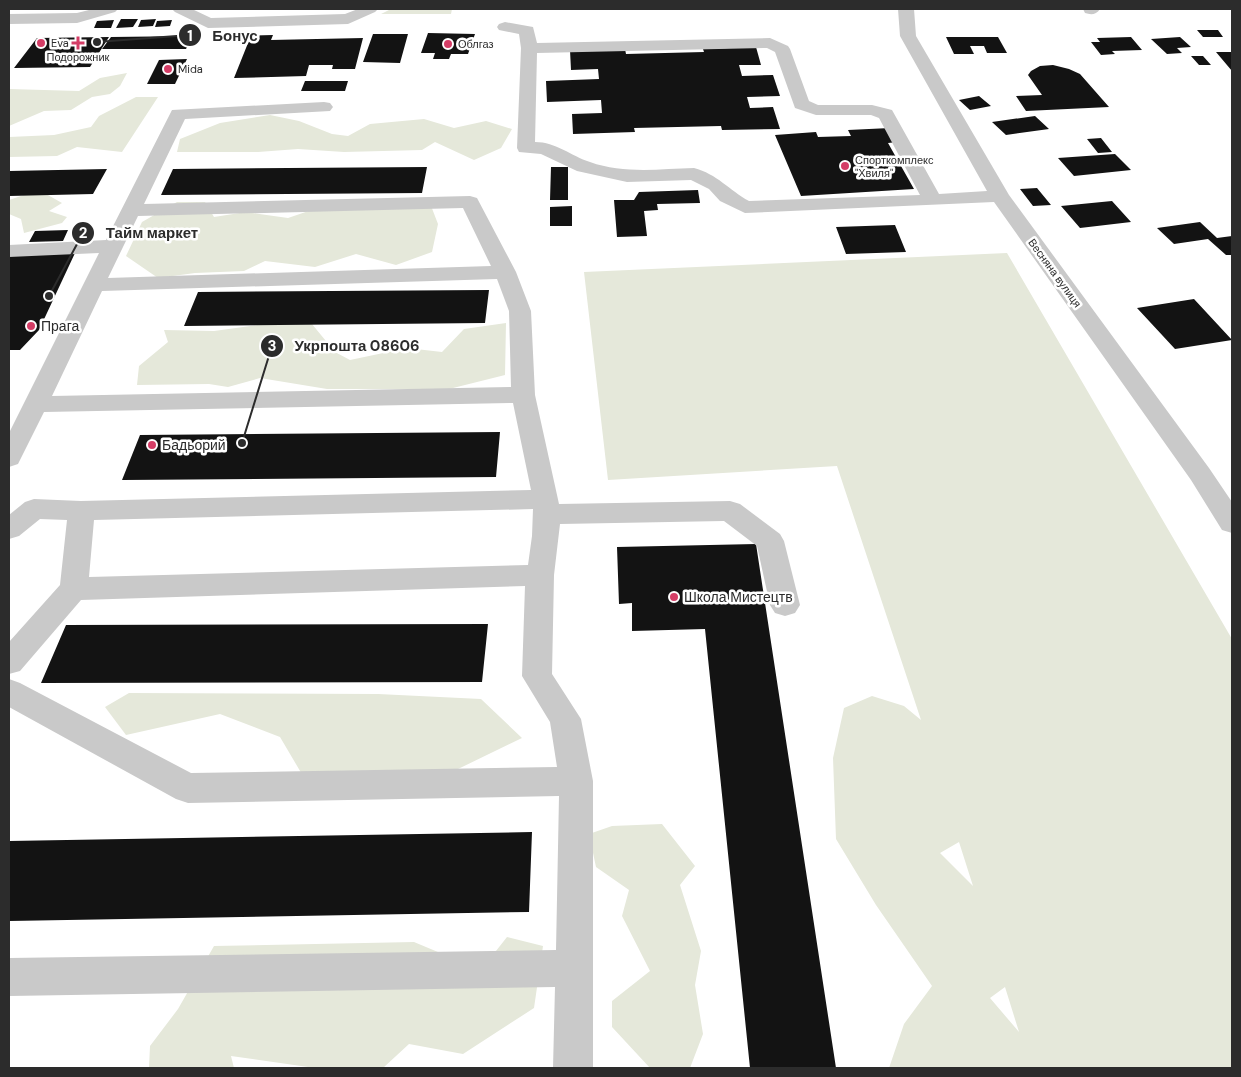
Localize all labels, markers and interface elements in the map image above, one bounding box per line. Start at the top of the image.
callout: Бонус [178,20,268,50]
text: 1 [187,26,193,46]
text: Бонус [212,26,258,46]
place label: Eva [51,36,69,50]
marker: Eva [35,37,47,49]
marker: Подорожник [72,37,84,49]
place label: Облгаз [458,37,494,51]
marker: Облгаз [442,38,454,50]
place label: Подорожник [47,50,110,64]
place label: Mida [178,62,203,76]
marker: Mida [162,63,174,75]
place label: Спорткомплекс "Хвиля" [855,153,934,180]
marker: Спорткомплекс "Хвиля" [839,160,851,172]
callout: Тайм маркет [71,218,208,248]
text: 2 [79,223,88,243]
text: Тайм маркет [106,223,198,243]
street label: Весняна вулиця [1025,236,1085,310]
place label: Прага [41,317,79,335]
marker: Прага [25,320,37,332]
callout: Укрпошта 08606 [259,331,429,361]
text: 3 [267,336,277,356]
text: Укрпошта 08606 [294,336,420,356]
place label: Бадьорий [162,436,226,454]
marker: Бадьорий [146,439,158,451]
place label: Школа Мистецтв [684,588,793,606]
marker: Школа Мистецтв [668,591,680,603]

